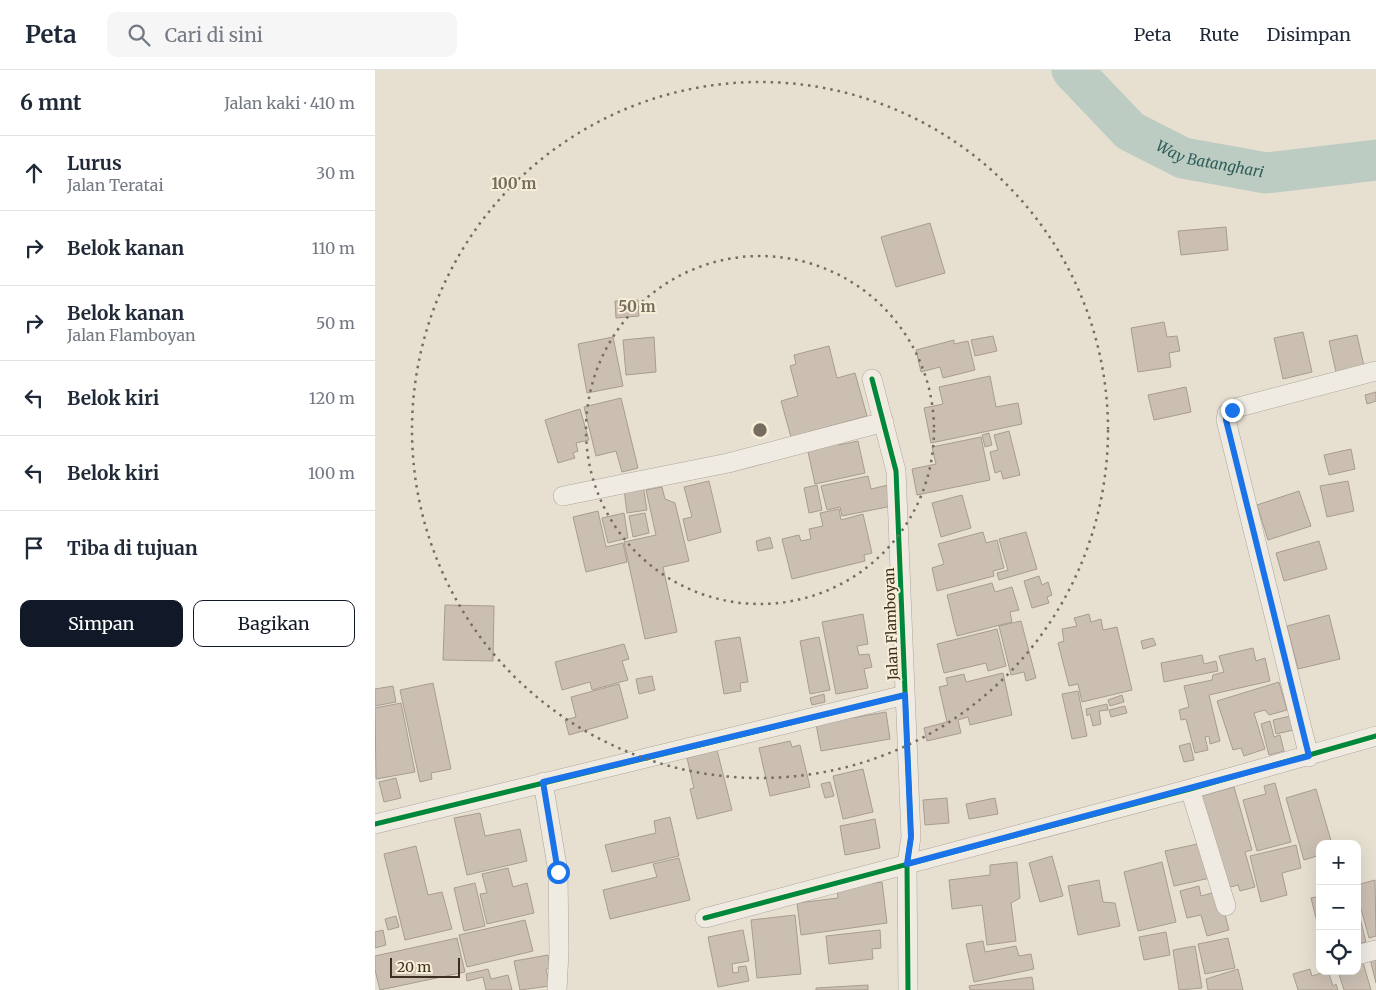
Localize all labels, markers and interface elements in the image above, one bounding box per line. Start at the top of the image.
search box [107,12,457,57]
text: Peta [25,19,77,50]
icon: search [125,21,153,49]
text: Cari di sini [165,23,263,47]
text: Peta [1134,23,1171,46]
text: Rute [1199,23,1239,46]
text: Disimpan [1267,23,1351,46]
text: 6 mnt [20,89,82,116]
text: Jalan kaki · 410 m [224,93,355,113]
water label: Way Batanghari [1153,136,1265,181]
text: Lurus [67,151,122,175]
icon: ahead [20,159,48,187]
text: 30 m [316,163,355,183]
text: 100 m [492,174,536,193]
text: Jalan Teratai [67,175,164,195]
icon: right [20,234,48,262]
text: Belok kanan [67,236,184,260]
text: 110 m [312,238,355,258]
text: 50 m [618,297,656,316]
text: Belok kanan [67,301,184,325]
icon: right [20,309,48,337]
text: 50 m [316,313,355,333]
text: Jalan Flamboyan [67,325,196,345]
icon: left [20,384,48,412]
text: Belok kiri [67,386,159,410]
text: 120 m [309,388,355,408]
route end [1221,399,1244,422]
centre of rings [751,421,769,439]
icon: left [20,459,48,487]
text: Belok kiri [67,461,159,485]
text: 100 m [308,463,355,483]
icon: arrive [20,534,48,562]
text: Tiba di tujuan [67,536,198,560]
street label: Jalan Flamboyan [880,567,902,682]
button: Simpan [20,600,183,647]
button: Bagikan [193,600,355,647]
map controls [1316,840,1361,975]
button: + [1316,840,1361,885]
route start [547,861,570,884]
button: − [1316,885,1361,930]
button: locate [1316,930,1361,975]
scale bar [390,955,460,978]
text: 20 m [397,958,431,976]

